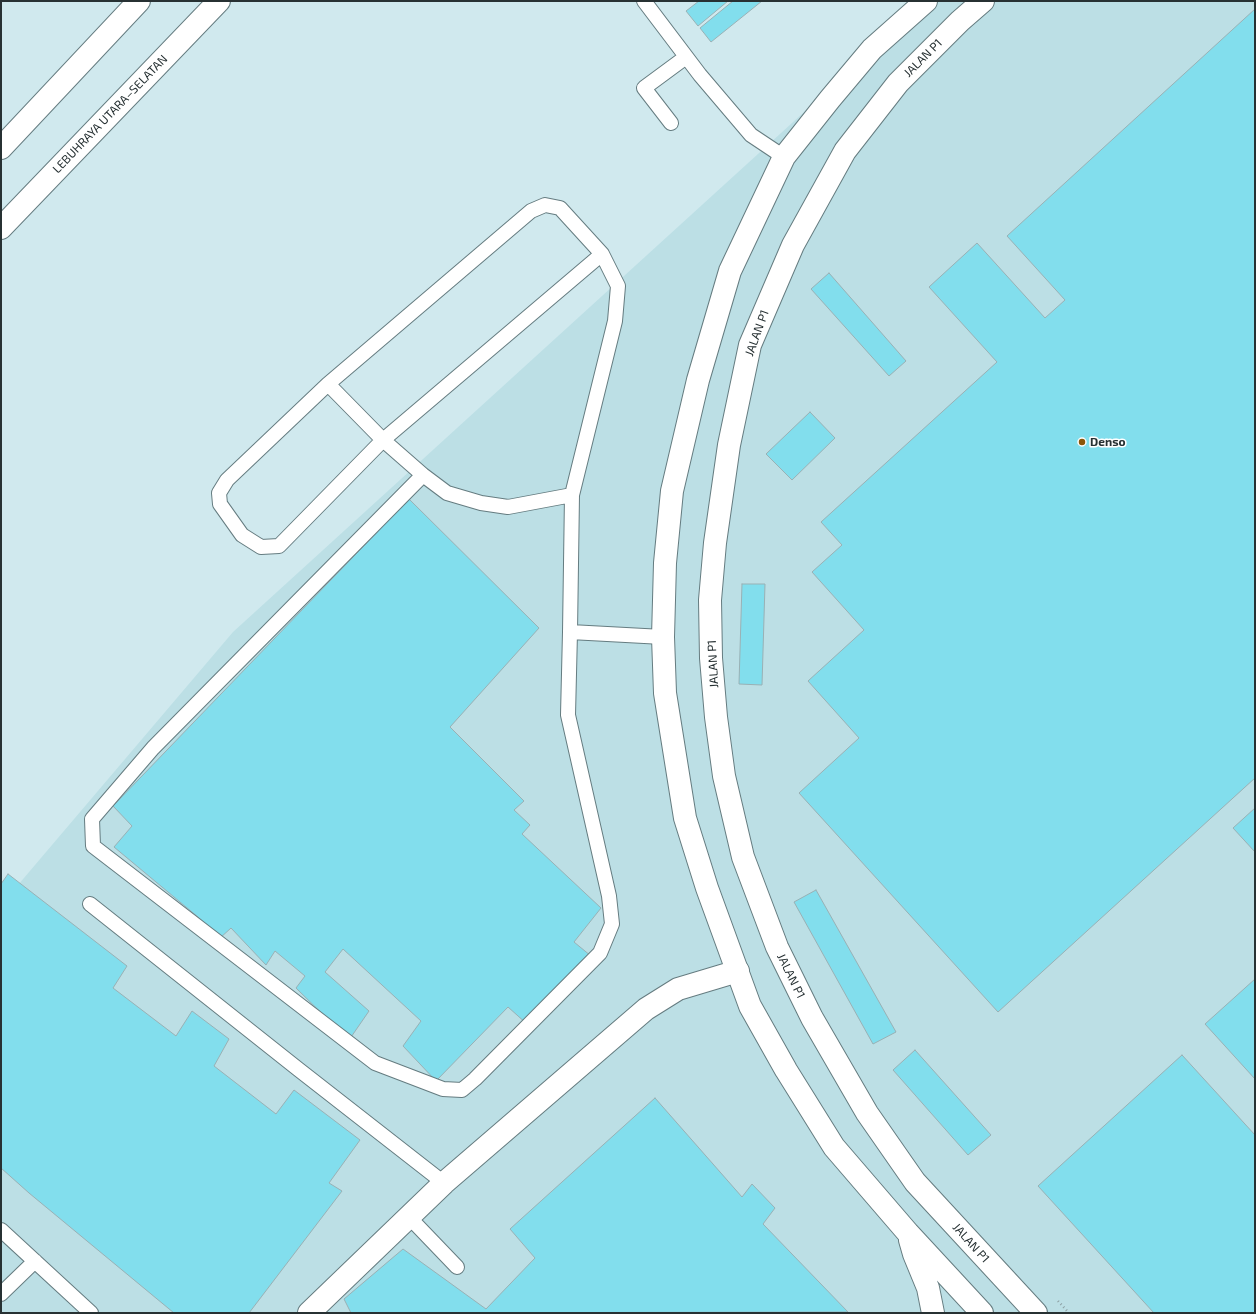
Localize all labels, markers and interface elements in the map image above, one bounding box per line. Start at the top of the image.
street label: JALAN P1 [901,36,945,80]
street label: LEBUHRAYA UTARA–SELATAN [50,52,170,176]
street label: JALAN P1 [742,308,772,358]
place label: Denso [1090,435,1126,449]
marker: Denso [1077,437,1087,447]
street label: JALAN P1 [705,640,721,688]
street label: JALAN P1 [774,951,808,1001]
street label: JALAN P1 [950,1220,992,1266]

